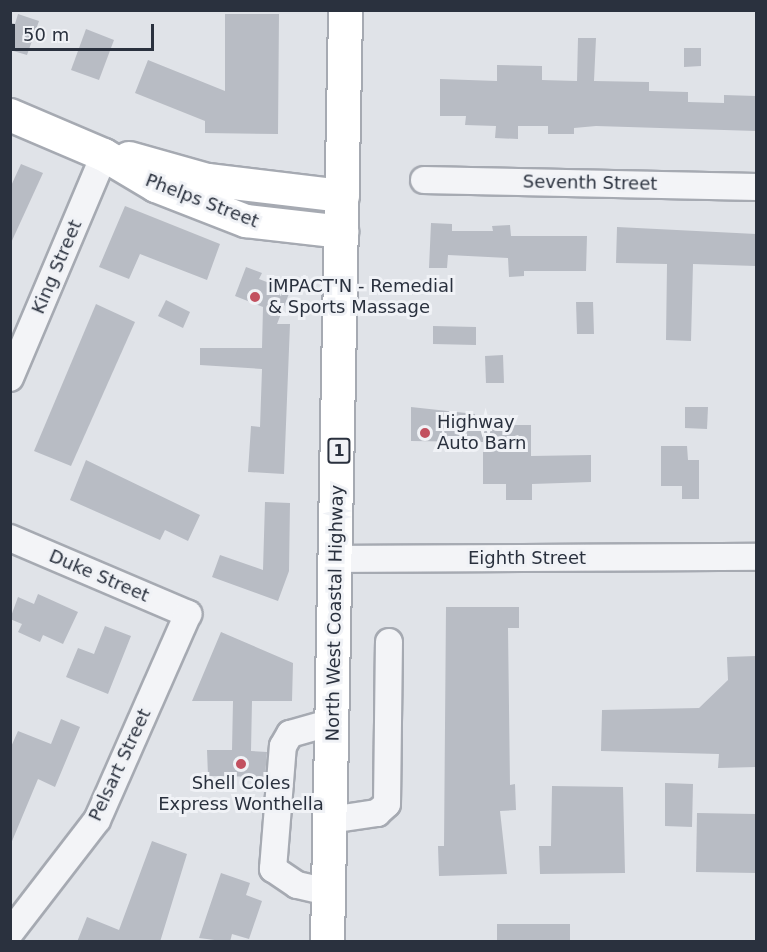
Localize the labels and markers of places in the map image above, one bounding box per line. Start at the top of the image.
place label: iMPACT'N - Remedial & Sports Massage [268,276,454,318]
marker: iMPACT'N - Remedial & Sports Massage [246,288,264,306]
place label: Highway Auto Barn [437,412,526,454]
marker: Highway Auto Barn [418,426,432,440]
marker: Shell Coles Express Wonthella [234,757,248,771]
place label: Shell Coles Express Wonthella [158,773,324,816]

